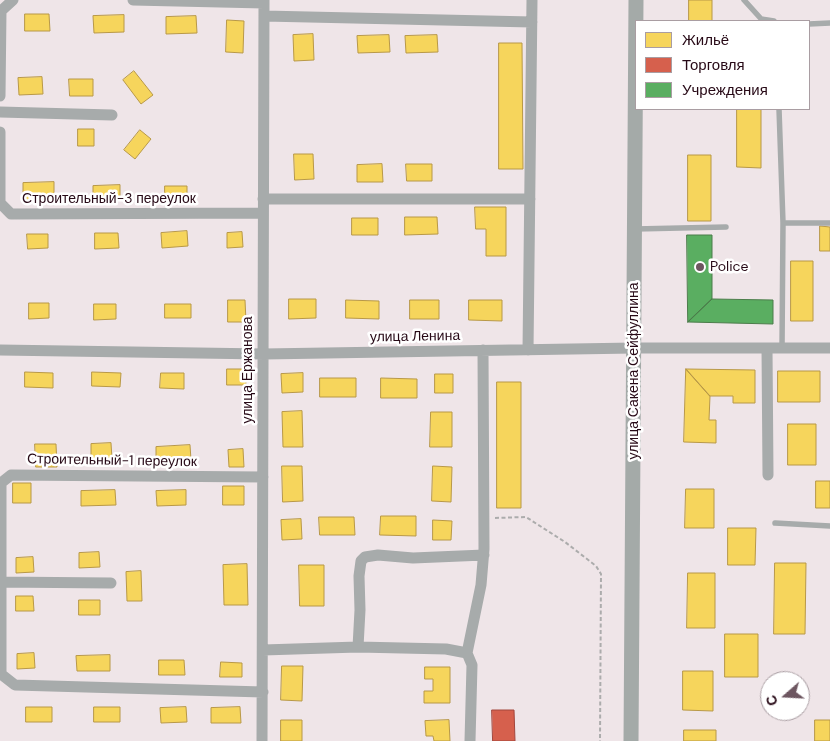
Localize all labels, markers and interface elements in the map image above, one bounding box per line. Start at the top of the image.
legend [635,20,810,110]
text: Жильё [682,30,729,50]
text: Торговля [682,55,745,75]
text: Учреждения [682,80,768,100]
street label: Строительный-3 переулок [22,191,196,207]
place label: Police [710,259,748,275]
marker: Police [694,261,706,273]
street label: улица Сакена Сейфуллина [626,282,642,460]
street label: улица Ержанова [240,316,256,424]
street label: улица Ленина [370,328,460,346]
street label: Строительный-1 переулок [27,451,197,471]
north arrow [760,671,810,721]
text: С [762,693,782,708]

